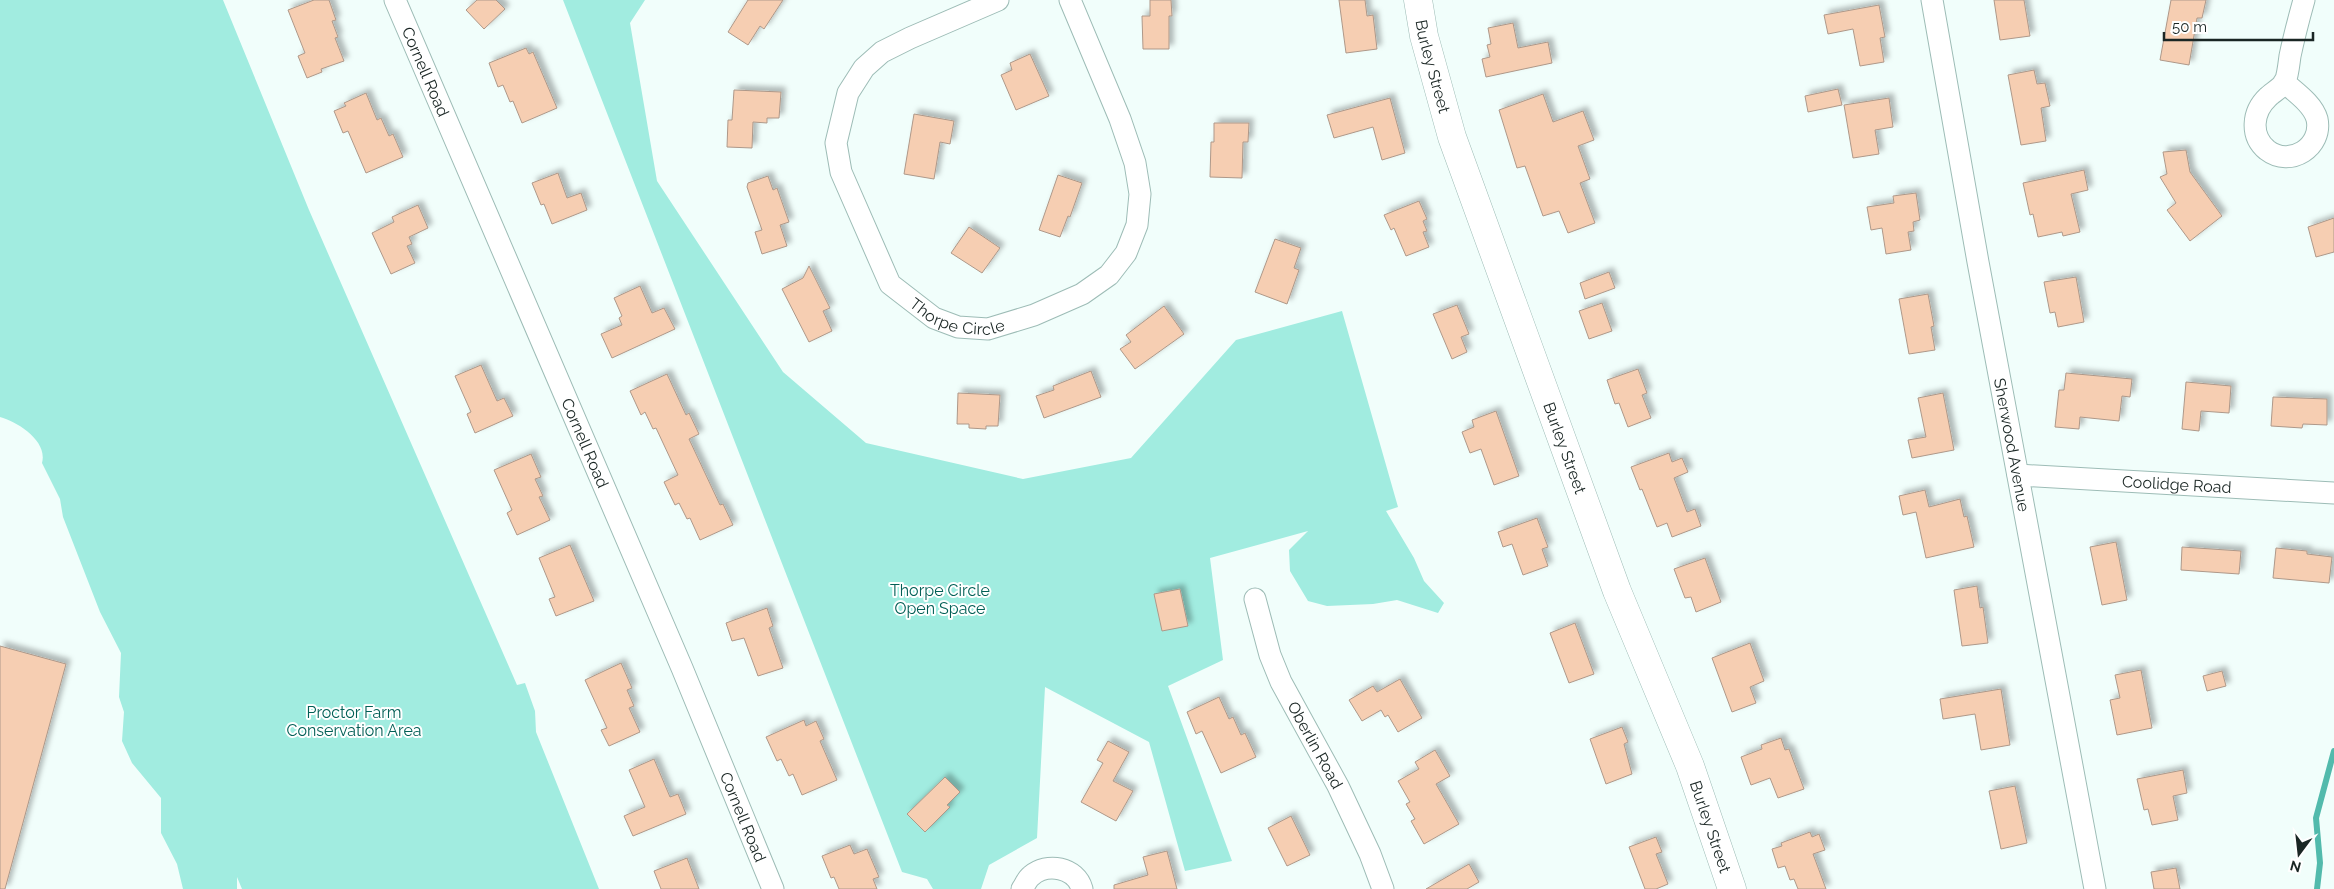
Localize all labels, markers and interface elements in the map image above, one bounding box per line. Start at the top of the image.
scale bar [2164,10,2313,42]
street label: Burley Street [1412,18,1455,116]
text: 50 m [2172,18,2207,36]
street label: Cornell Road [398,24,453,119]
street label: Thorpe Circle [906,294,1007,339]
street label: Sherwood Avenue [1990,376,2034,513]
street label: Cornell Road [558,395,613,491]
street label: Burley Street [1540,399,1591,497]
street label: Coolidge Road [2121,471,2232,497]
park label: Thorpe Circle Open Space [890,581,990,618]
street label: Oberlin Road [1284,698,1347,792]
park label: Proctor Farm Conservation Area [286,703,422,740]
street label: Cornell Road [716,769,770,865]
street label: Burley Street [1686,778,1735,876]
north arrow [2274,829,2324,879]
text: N [2288,857,2303,876]

